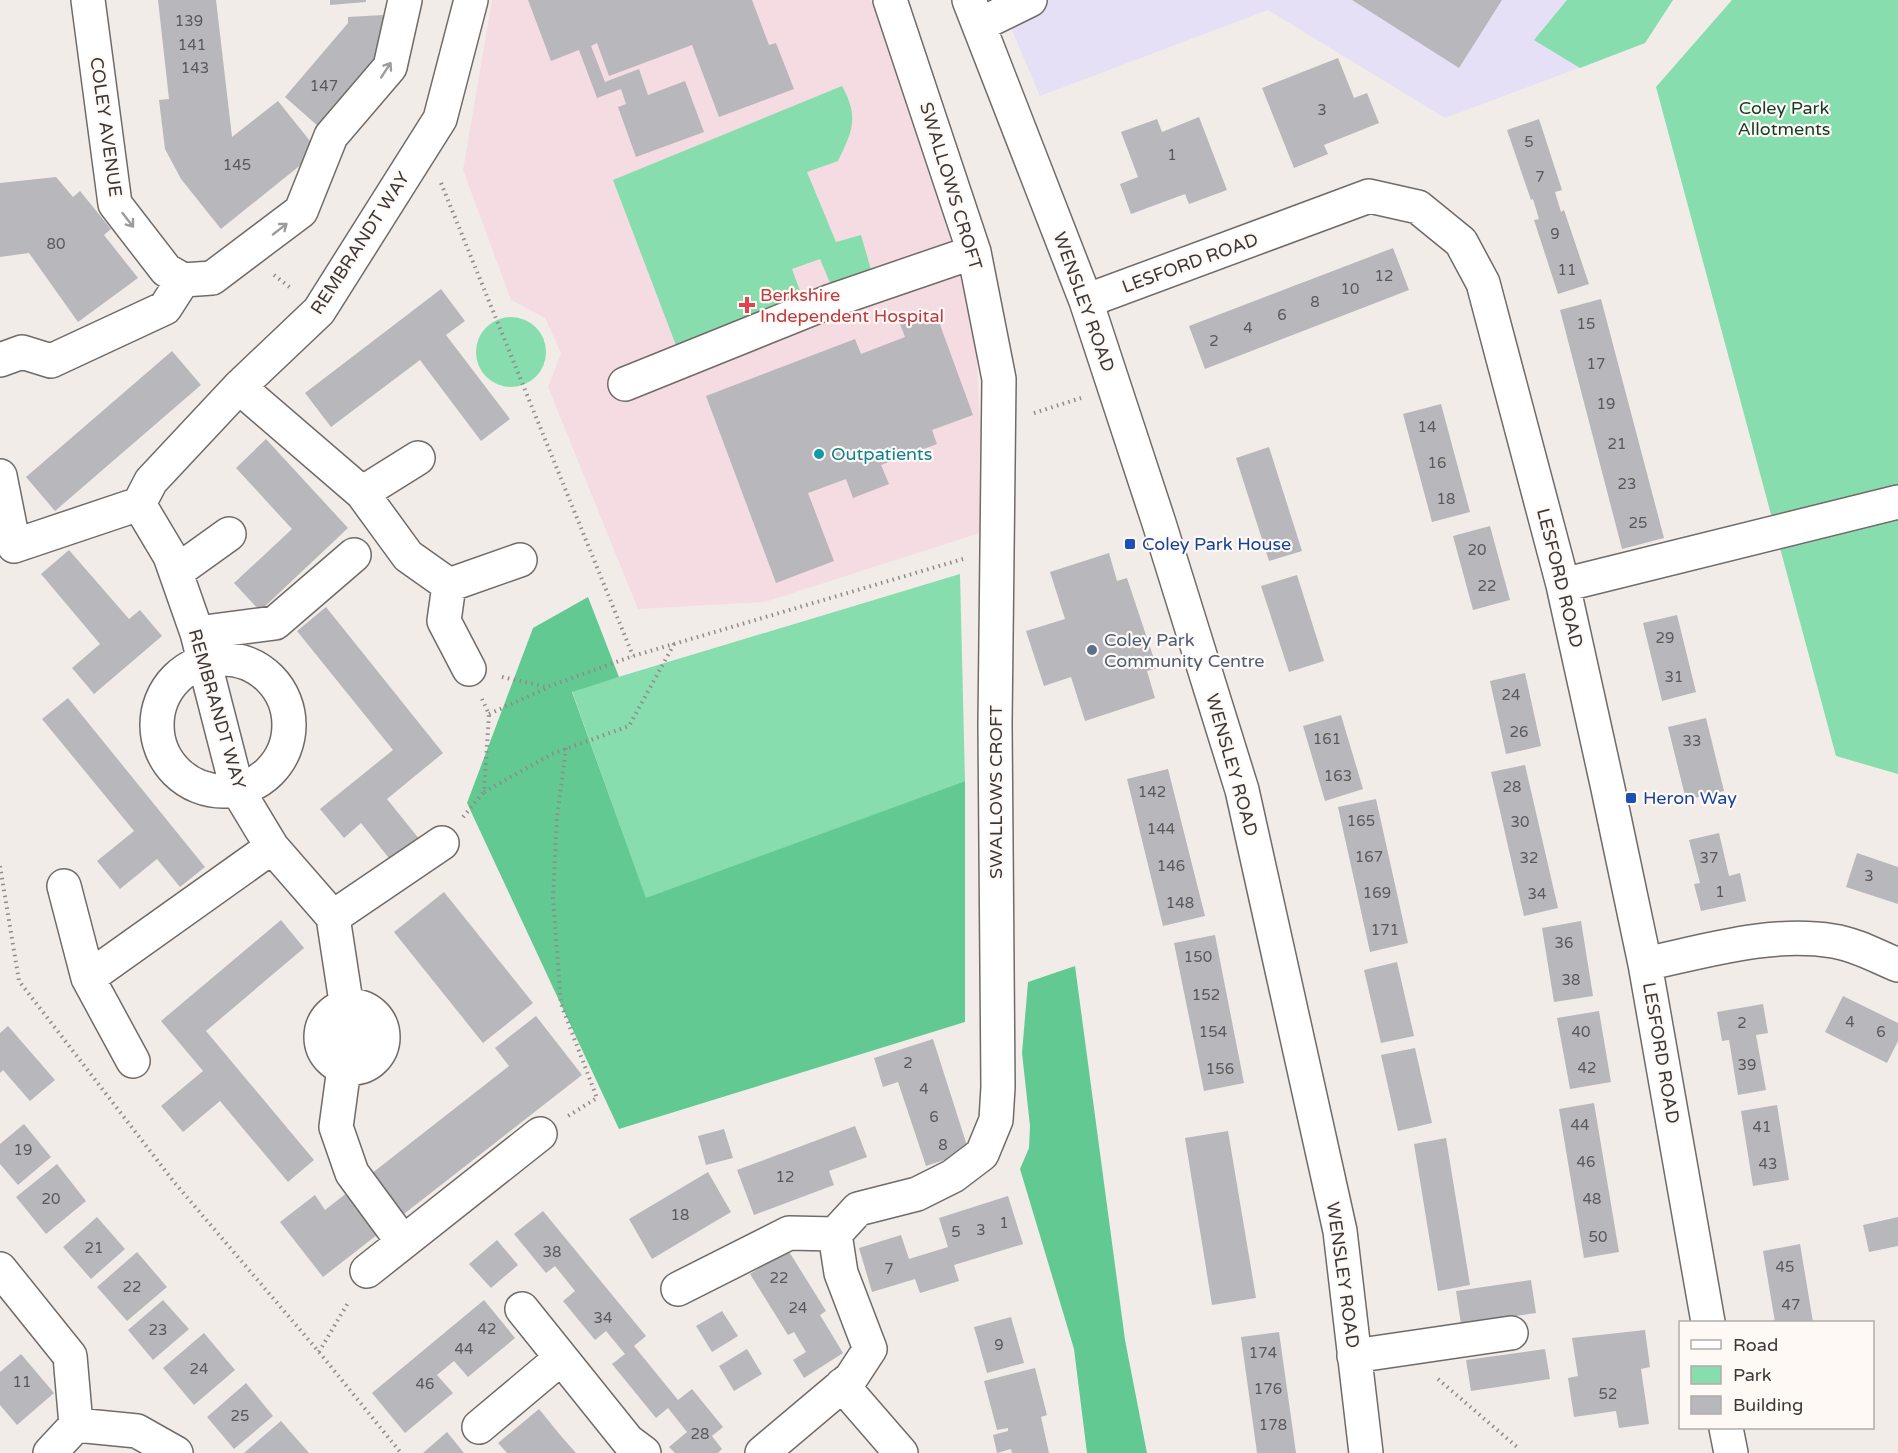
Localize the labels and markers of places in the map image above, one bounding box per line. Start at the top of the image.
place label: Berkshire Independent Hospital [760,284,944,327]
marker: Berkshire Independent Hospital [738,296,756,314]
place label: Outpatients [831,443,932,465]
marker: Outpatients [812,447,826,461]
place label: Coley Park House [1142,533,1291,555]
marker: Coley Park House [1123,537,1137,551]
place label: Coley Park Community Centre [1104,629,1265,672]
marker: Coley Park Community Centre [1085,643,1099,657]
place label: Heron Way [1643,787,1737,809]
marker: Heron Way [1624,791,1638,805]

